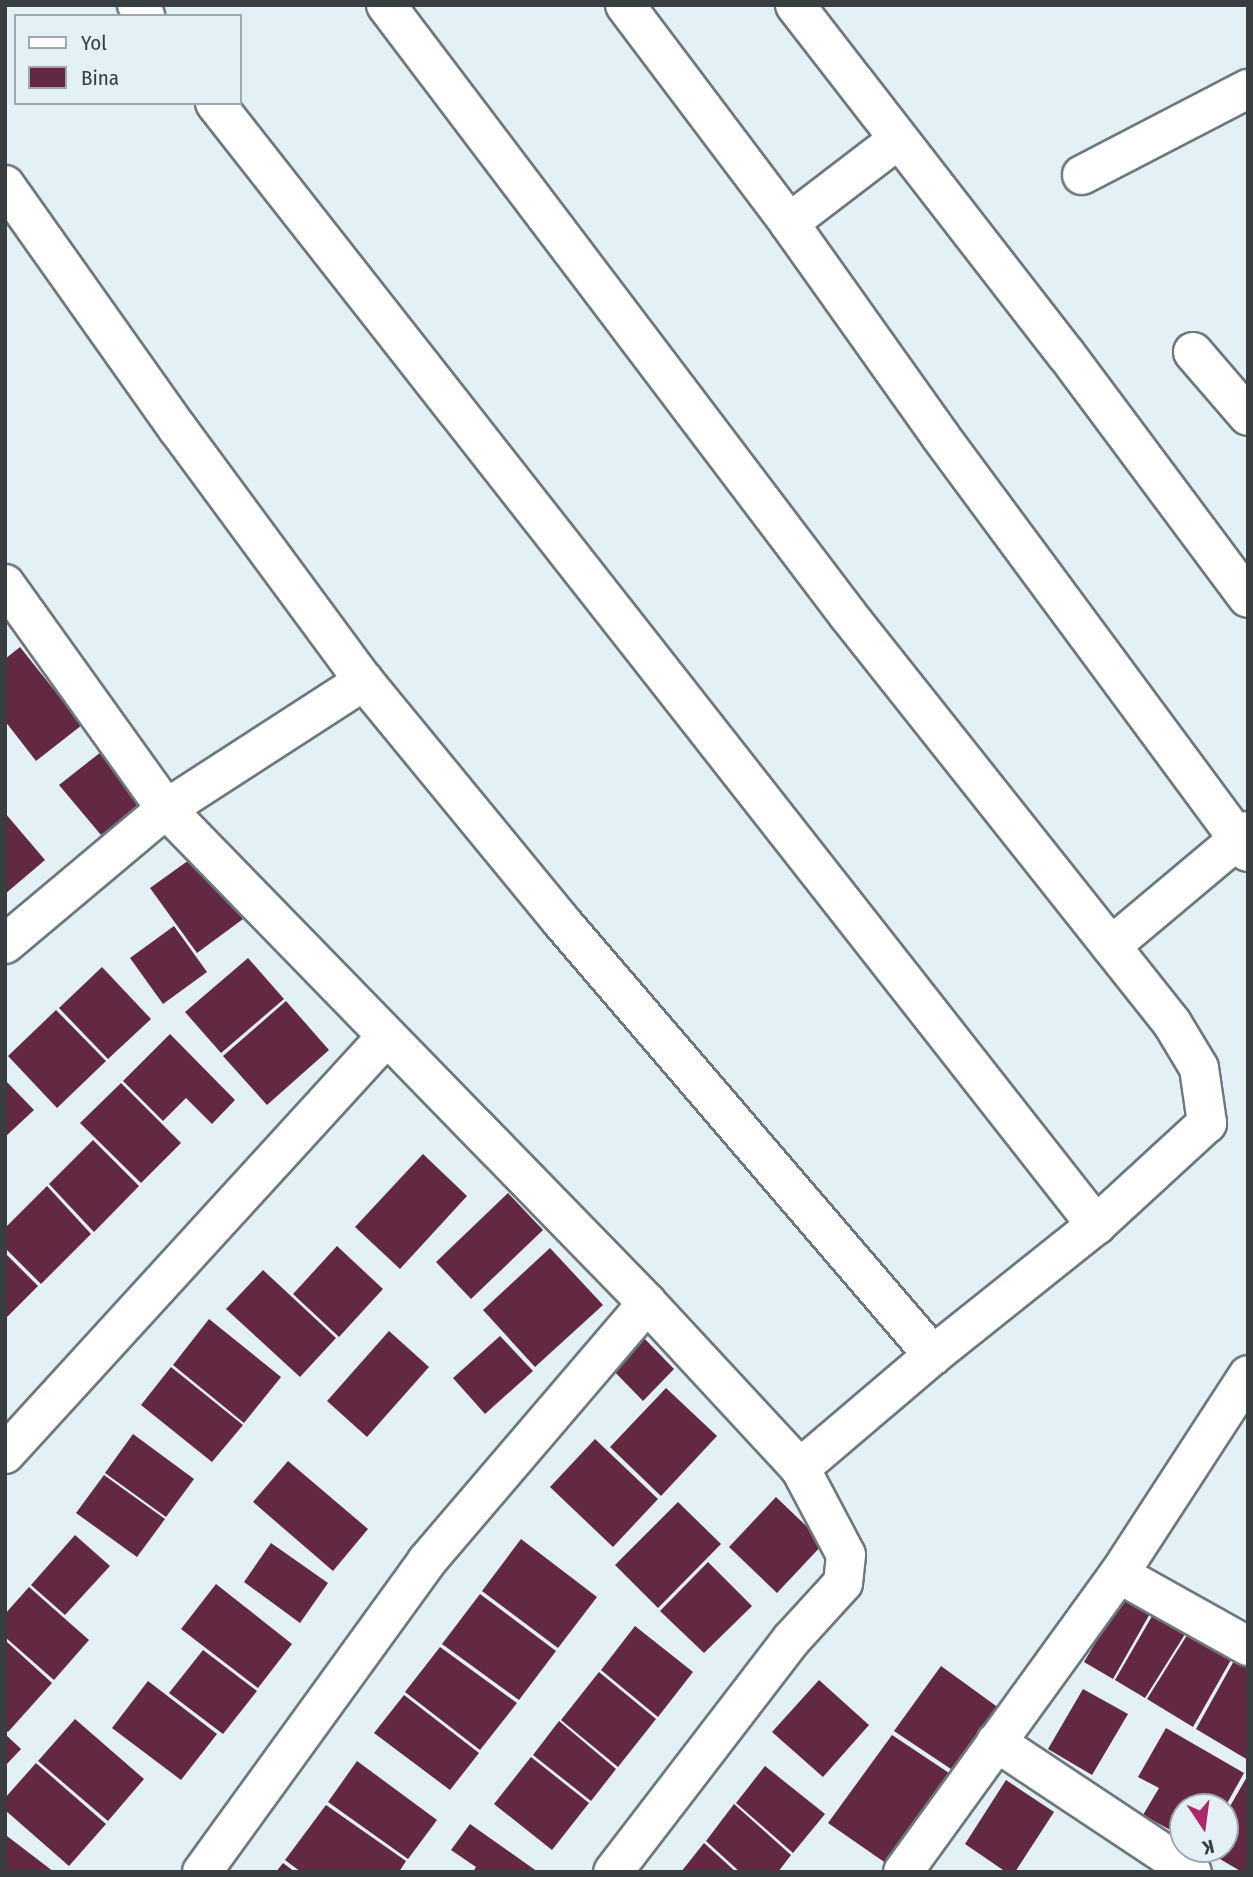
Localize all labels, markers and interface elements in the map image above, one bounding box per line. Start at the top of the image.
legend [14,14,242,105]
text: Yol [81,30,107,56]
text: Bina [81,65,119,91]
north arrow [1169,1793,1239,1863]
text: K [1200,1835,1216,1859]

